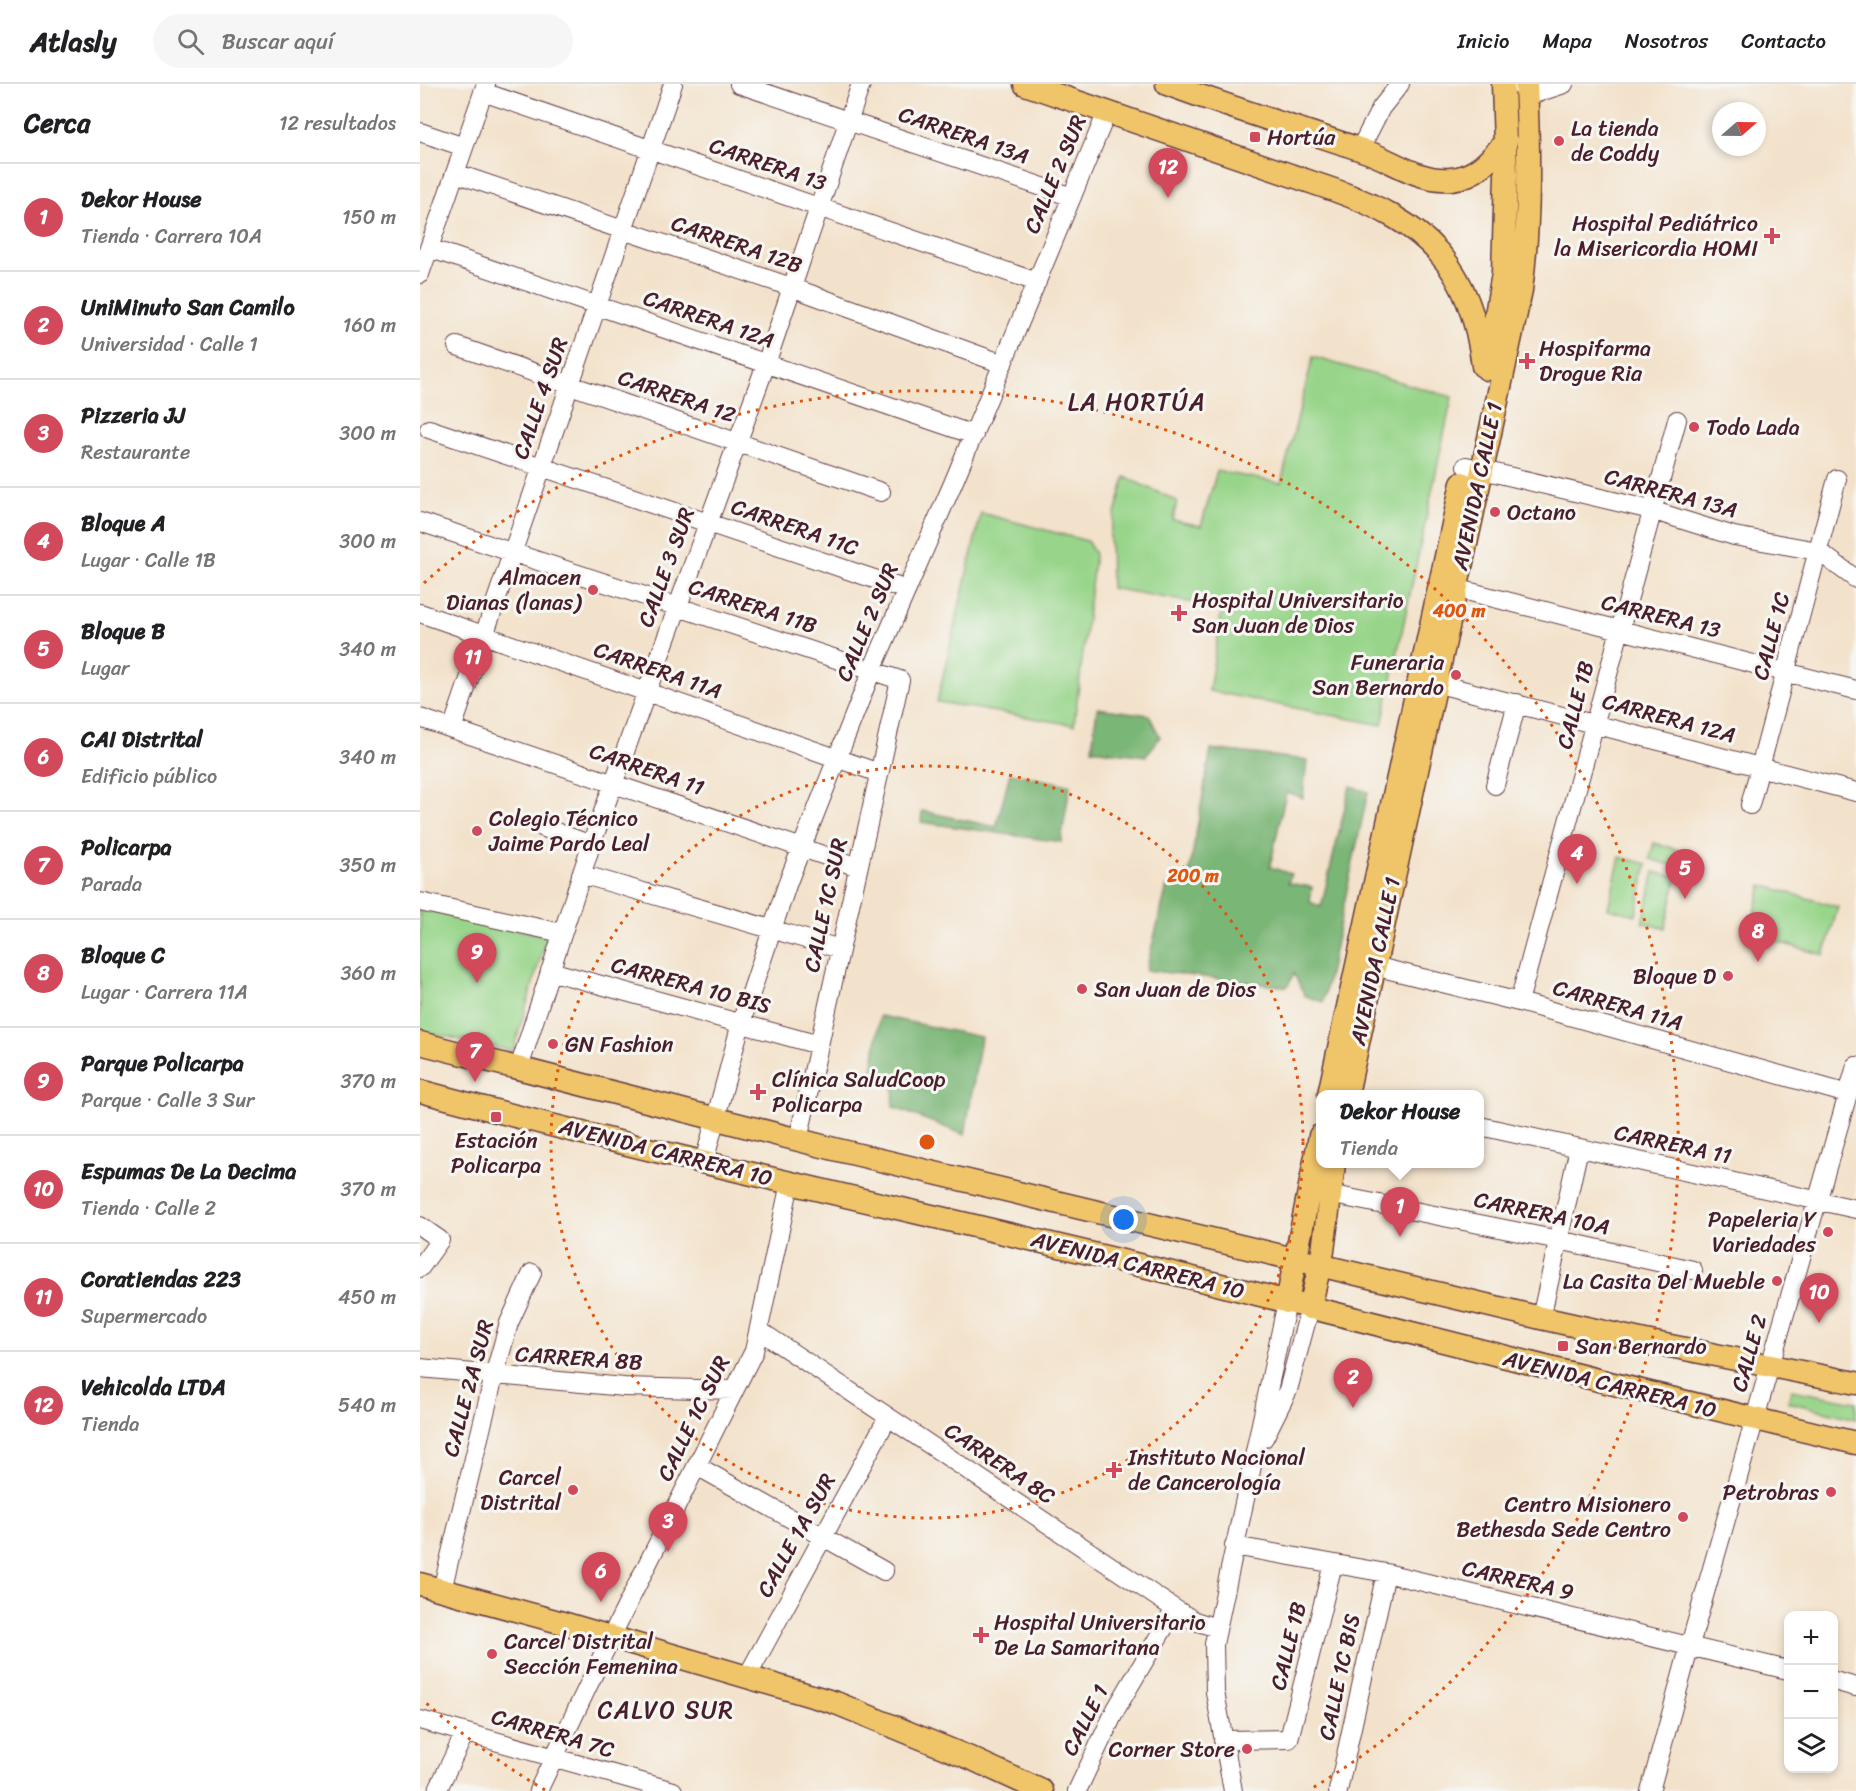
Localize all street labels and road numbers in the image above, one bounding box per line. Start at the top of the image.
street label: CARRERA 13A [893,94,1035,176]
street label: CALLE 2 SUR [1012,108,1098,240]
street label: CARRERA 13 [704,126,832,202]
street label: CARRERA 12B [666,203,808,285]
street label: CARRERA 12A [638,278,780,360]
street label: CALLE 4 SUR [501,332,579,464]
street label: CARRERA 12 [613,358,741,434]
street label: AVENIDA CALLE 1 [1440,398,1514,575]
street label: CARRERA 13A [1600,457,1742,529]
street label: CARRERA 11C [726,487,864,567]
street label: CALLE 3 SUR [626,501,706,633]
street label: CALLE 2 SUR [824,556,910,688]
street label: CARRERA 11B [684,567,822,645]
street label: CARRERA 13 [1597,582,1725,650]
street label: CALLE 1C [1741,587,1801,684]
street label: CARRERA 11A [589,630,727,710]
street label: CALLE 1B [1545,657,1605,753]
street label: CARRERA 12A [1598,681,1740,755]
street label: CARRERA 11 [584,731,710,807]
street label: CALLE 1C SUR [792,834,858,976]
street label: AVENIDA CALLE 1 [1338,873,1412,1050]
street label: CARRERA 10 BIS [607,945,775,1025]
street label: CARRERA 11A [1548,968,1688,1042]
street label: AVENIDA CARRERA 10 [554,1106,777,1197]
street label: CARRERA 11 [1611,1113,1735,1175]
street label: CARRERA 10A [1470,1180,1614,1246]
street label: AVENIDA CARRERA 10 [1026,1219,1249,1310]
street label: CALLE 2 [1719,1309,1779,1396]
street label: CALLE 2A SUR [431,1315,505,1461]
street label: CARRERA 8B [514,1334,644,1382]
street label: AVENIDA CARRERA 10 [1498,1338,1721,1429]
street label: CALLE 1C SUR [646,1348,740,1488]
street label: CARRERA 8C [936,1411,1064,1515]
street label: CALLE 1A SUR [746,1465,846,1605]
street label: CARRERA 9 [1458,1548,1578,1612]
street label: CALLE 1B [1258,1598,1318,1694]
street label: CALLE 1C BIS [1307,1610,1371,1744]
street label: CALLE 1 [1050,1677,1120,1763]
street label: CARRERA 7C [487,1697,619,1769]

